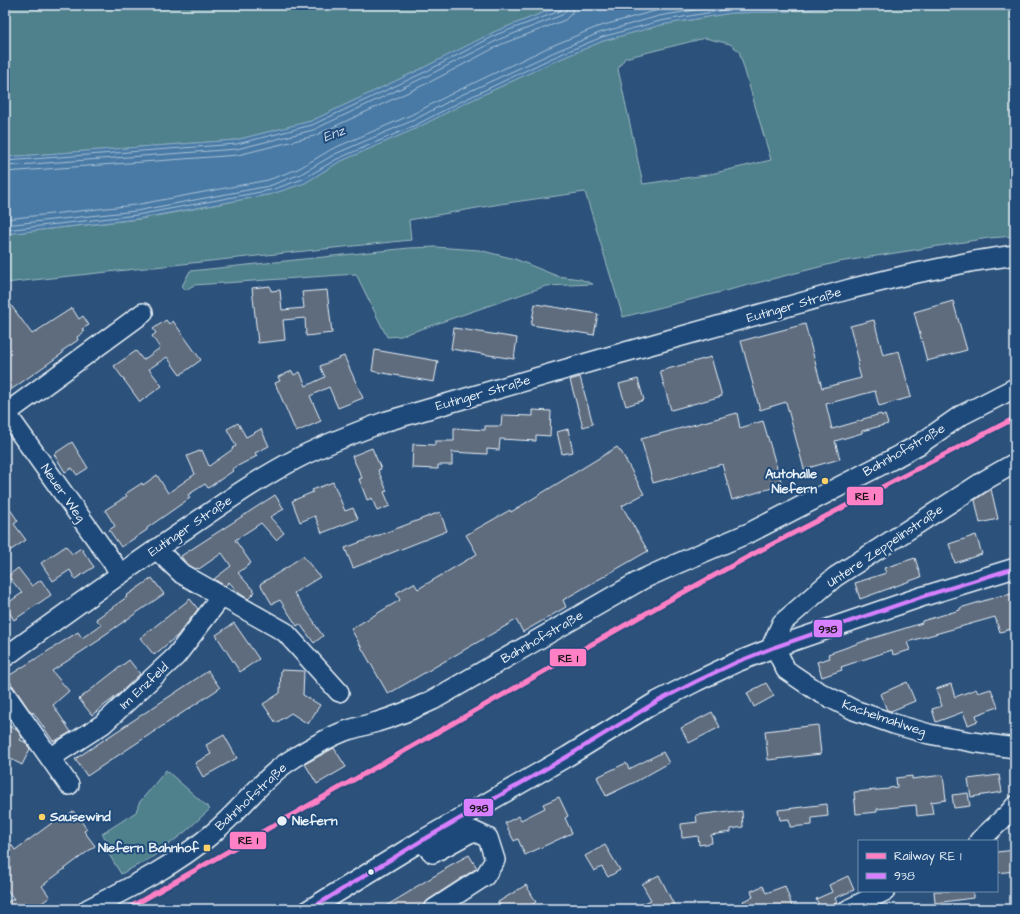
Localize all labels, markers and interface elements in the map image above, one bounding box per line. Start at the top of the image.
water label: Enz [320,120,349,147]
street label: Eutinger Straße [745,283,844,328]
street label: Eutinger Straße [434,371,533,416]
street label: Bahnhofstraße [860,419,948,481]
street label: Neuer Weg [36,460,90,526]
place label: Autohalle Niefern [765,465,817,498]
marker: Autohalle Niefern [820,476,830,486]
line badge: RE 1 [846,486,884,506]
text: RE 1 [855,489,876,504]
street label: Eutinger Straße [144,491,236,562]
street label: Untere Zeppelinstraße [823,500,947,592]
street label: Bahnhofstraße [498,606,586,668]
line badge: 938 [813,619,843,638]
text: 938 [819,622,838,637]
line badge: RE 1 [549,648,587,667]
text: RE 1 [558,651,579,666]
street label: Im Enzfeld [115,658,173,714]
street label: Kachelmahlweg [839,695,929,742]
street label: Bahnhofstraße [211,759,291,835]
line badge: 938 [463,798,494,817]
text: 938 [470,801,489,816]
place label: Sausewind [49,808,111,826]
marker: Sausewind [37,812,47,822]
place label: Niefern [292,812,338,830]
marker: Niefern [275,814,289,828]
line badge: RE 1 [229,831,267,850]
text: RE 1 [238,833,259,848]
place label: Niefern Bahnhof [98,839,200,857]
legend [858,840,998,892]
marker: Niefern Bahnhof [202,843,212,853]
text: Railway RE 1 [894,848,962,866]
unlabelled marker [366,867,376,877]
text: 938 [894,868,915,885]

